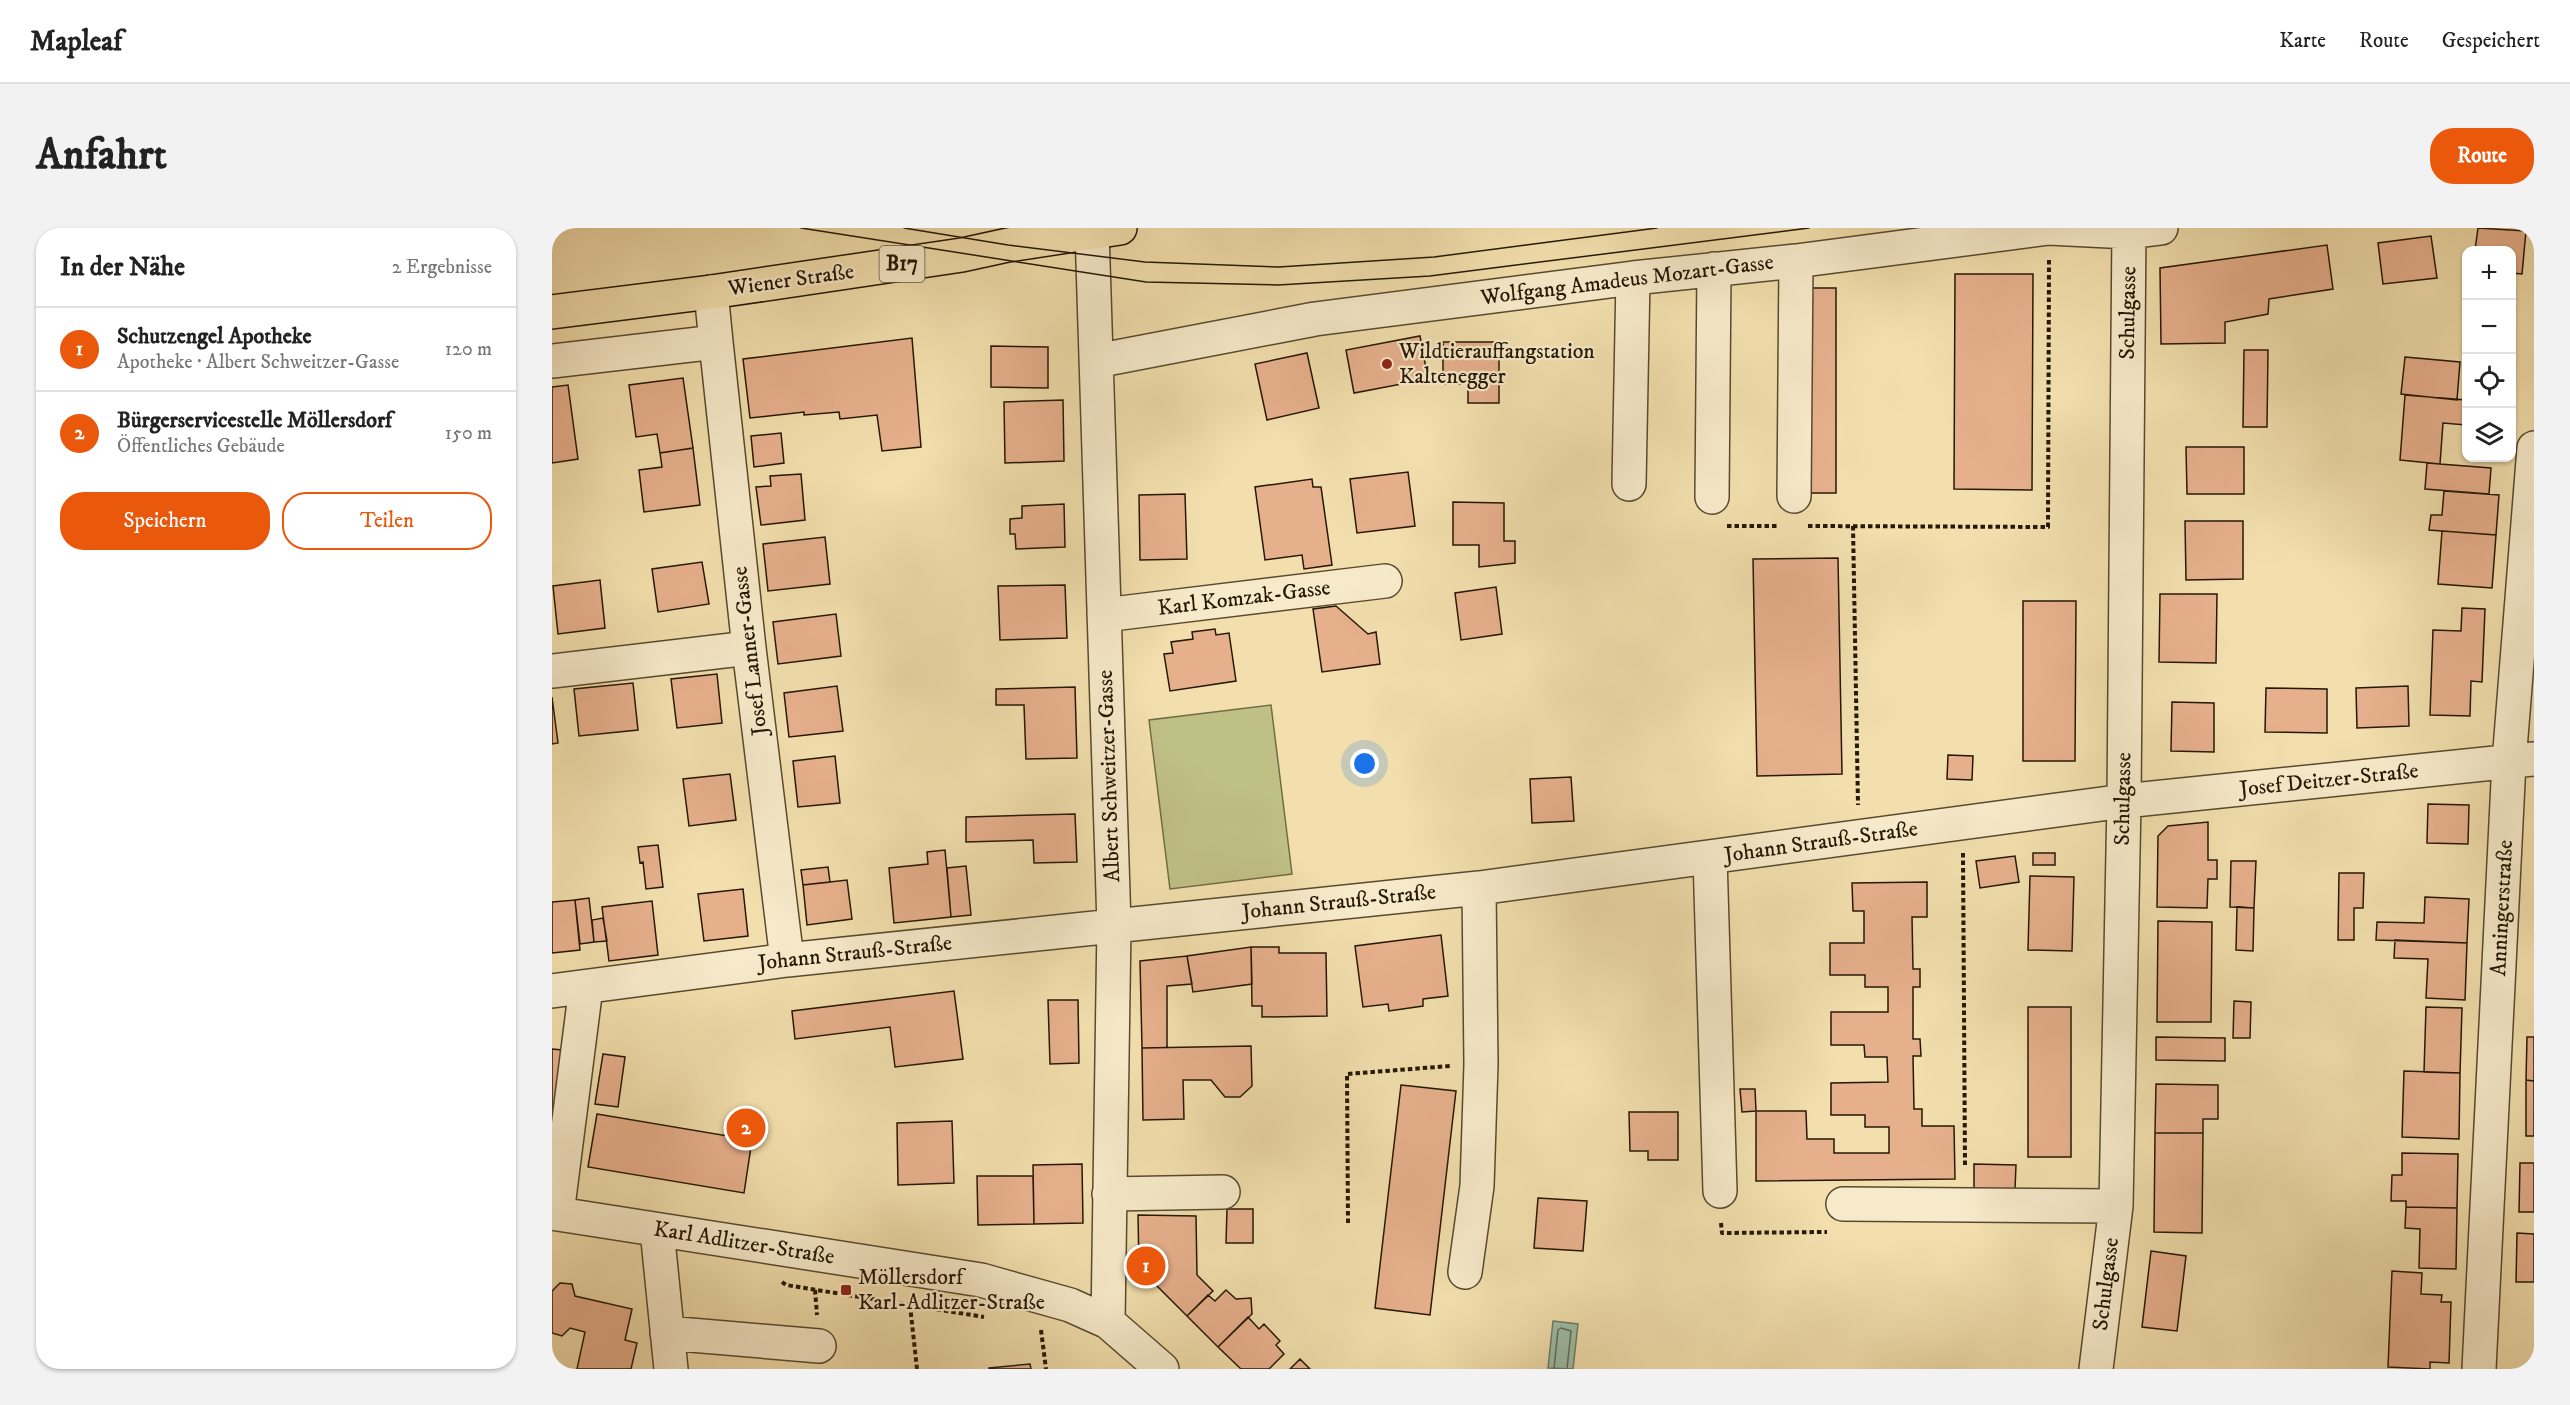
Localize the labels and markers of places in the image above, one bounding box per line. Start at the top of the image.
place label: Wildtierauffangstation Kaltenegger [1398,338,1595,390]
marker: Wildtierauffangstation Kaltenegger [1380,357,1394,371]
pin: 2 [726,1106,766,1150]
pin: 1 [1126,1244,1166,1288]
place label: Möllersdorf Karl-Adlitzer-Straße [858,1264,1045,1316]
marker: Möllersdorf Karl-Adlitzer-Straße [839,1283,853,1297]

